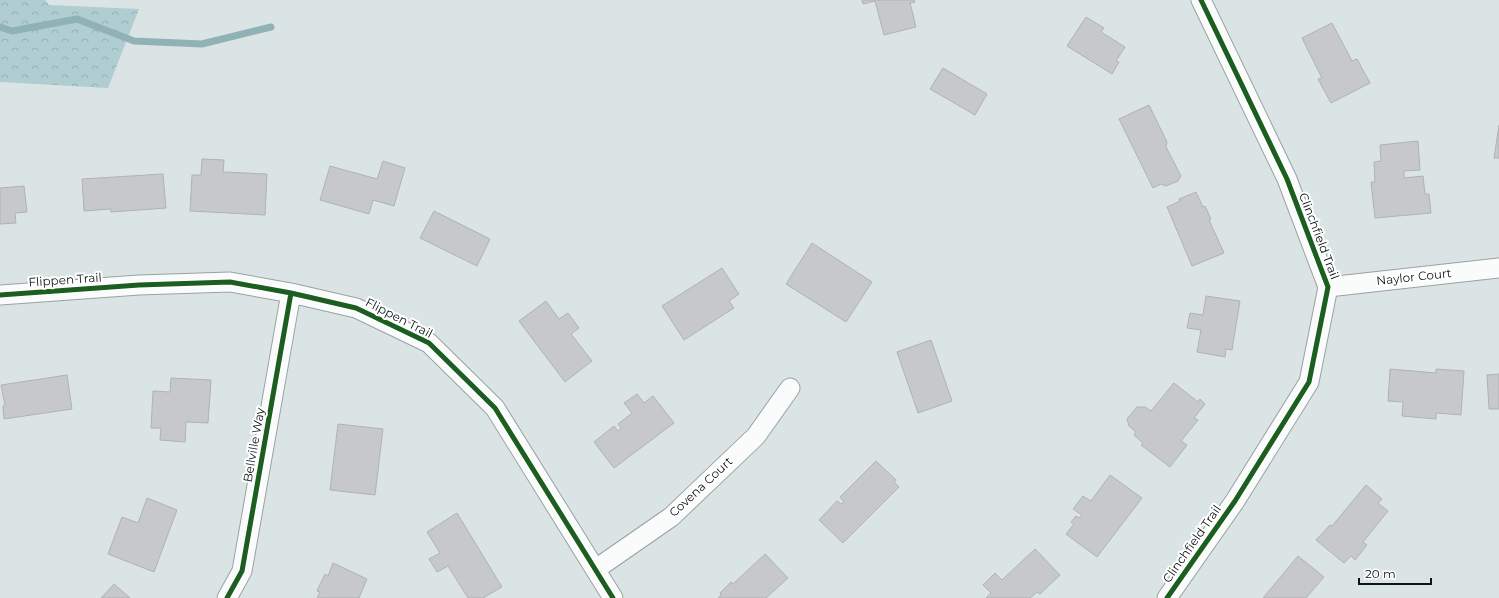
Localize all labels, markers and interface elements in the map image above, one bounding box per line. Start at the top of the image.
street label: Clinchfield Trail [1296,190,1343,281]
street label: Naylor Court [1376,265,1452,288]
street label: Flippen Trail [28,269,102,290]
street label: Flippen Trail [363,294,435,341]
street label: Bellville Way [240,406,268,483]
street label: Covena Court [666,453,736,520]
street label: Clinchfield Trail [1159,502,1224,585]
scale bar [1359,560,1431,586]
text: 20 m [1365,566,1396,581]

